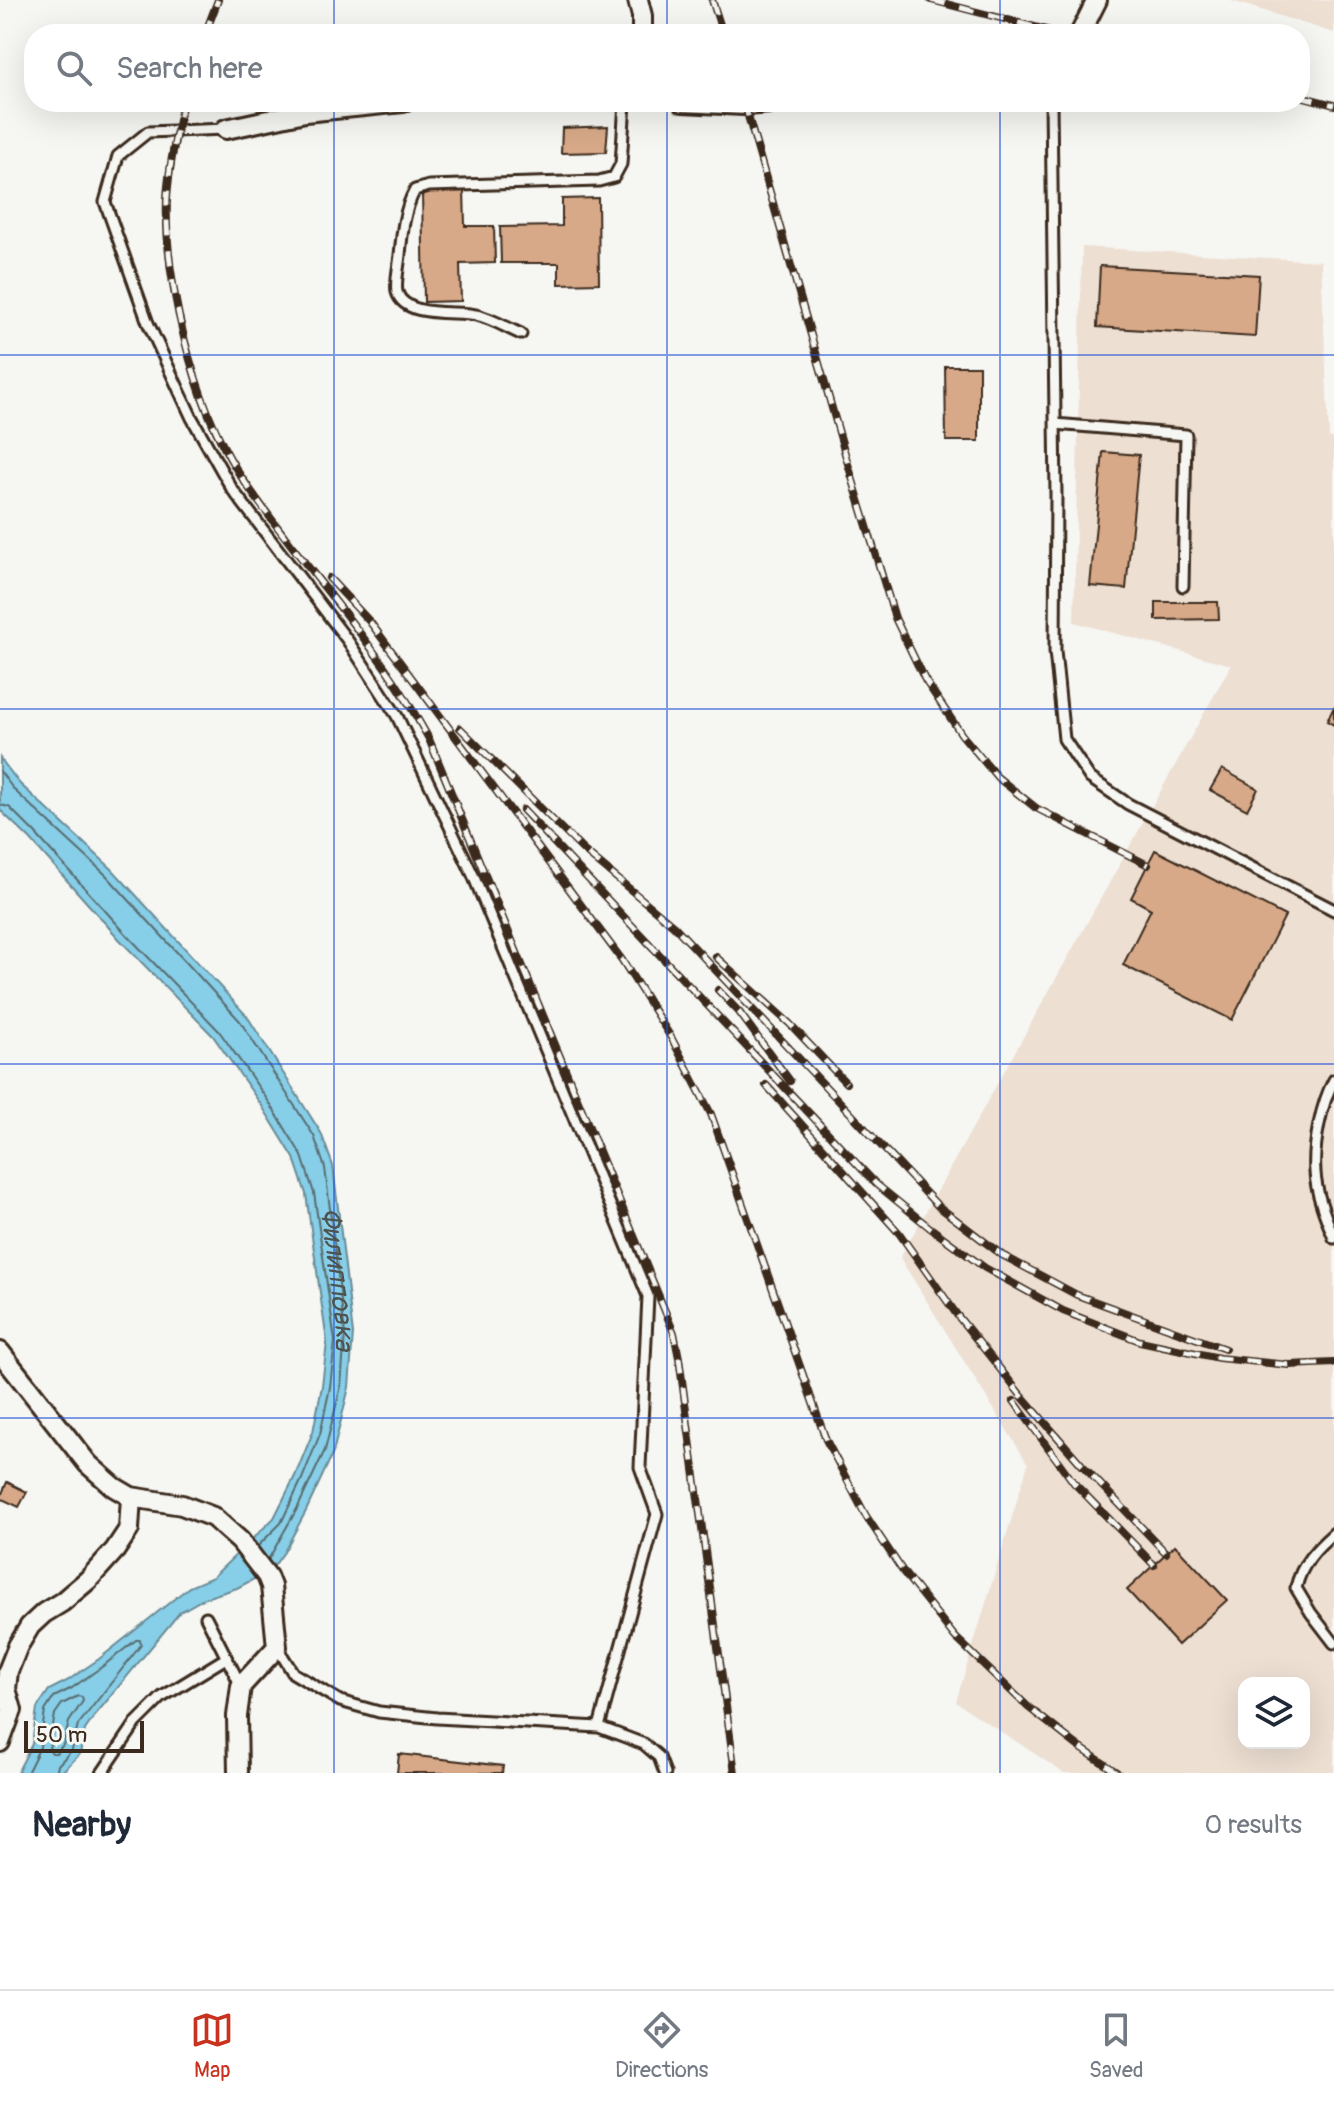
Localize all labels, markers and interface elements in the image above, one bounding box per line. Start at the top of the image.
search box [24,24,1310,112]
icon: search [52,46,96,90]
text: Search here [116,50,263,87]
water label: Филипповка [312,1206,363,1354]
map controls [1238,1677,1310,1749]
button: layers [1238,1677,1310,1749]
scale bar [24,1717,144,1753]
text: 50 m [36,1721,87,1749]
text: Nearby [32,1804,131,1847]
text: 0 results [1205,1809,1302,1841]
tab: Map [190,2008,234,2084]
tab: Directions [615,2008,708,2084]
tab: Saved [1089,2008,1144,2084]

